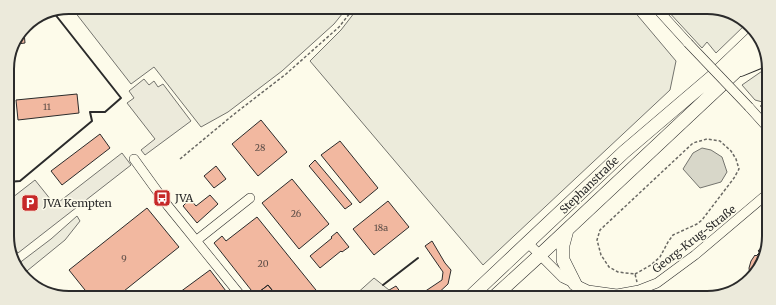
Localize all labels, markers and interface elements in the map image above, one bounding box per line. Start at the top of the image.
house number: 11 [43,101,51,112]
house number: 28 [255,142,265,153]
street label: Stephanstraße [556,153,622,217]
bus stop icon: JVA [152,188,172,208]
place label: JVA [174,191,193,205]
parking icon: JVA Kempten [20,193,40,213]
place label: JVA Kempten [42,196,113,210]
street label: Georg-Krug-Straße [649,202,739,276]
house number: 26 [291,208,302,219]
house number: 18a [374,222,388,233]
house number: 9 [121,253,127,264]
house number: 20 [258,258,269,269]

